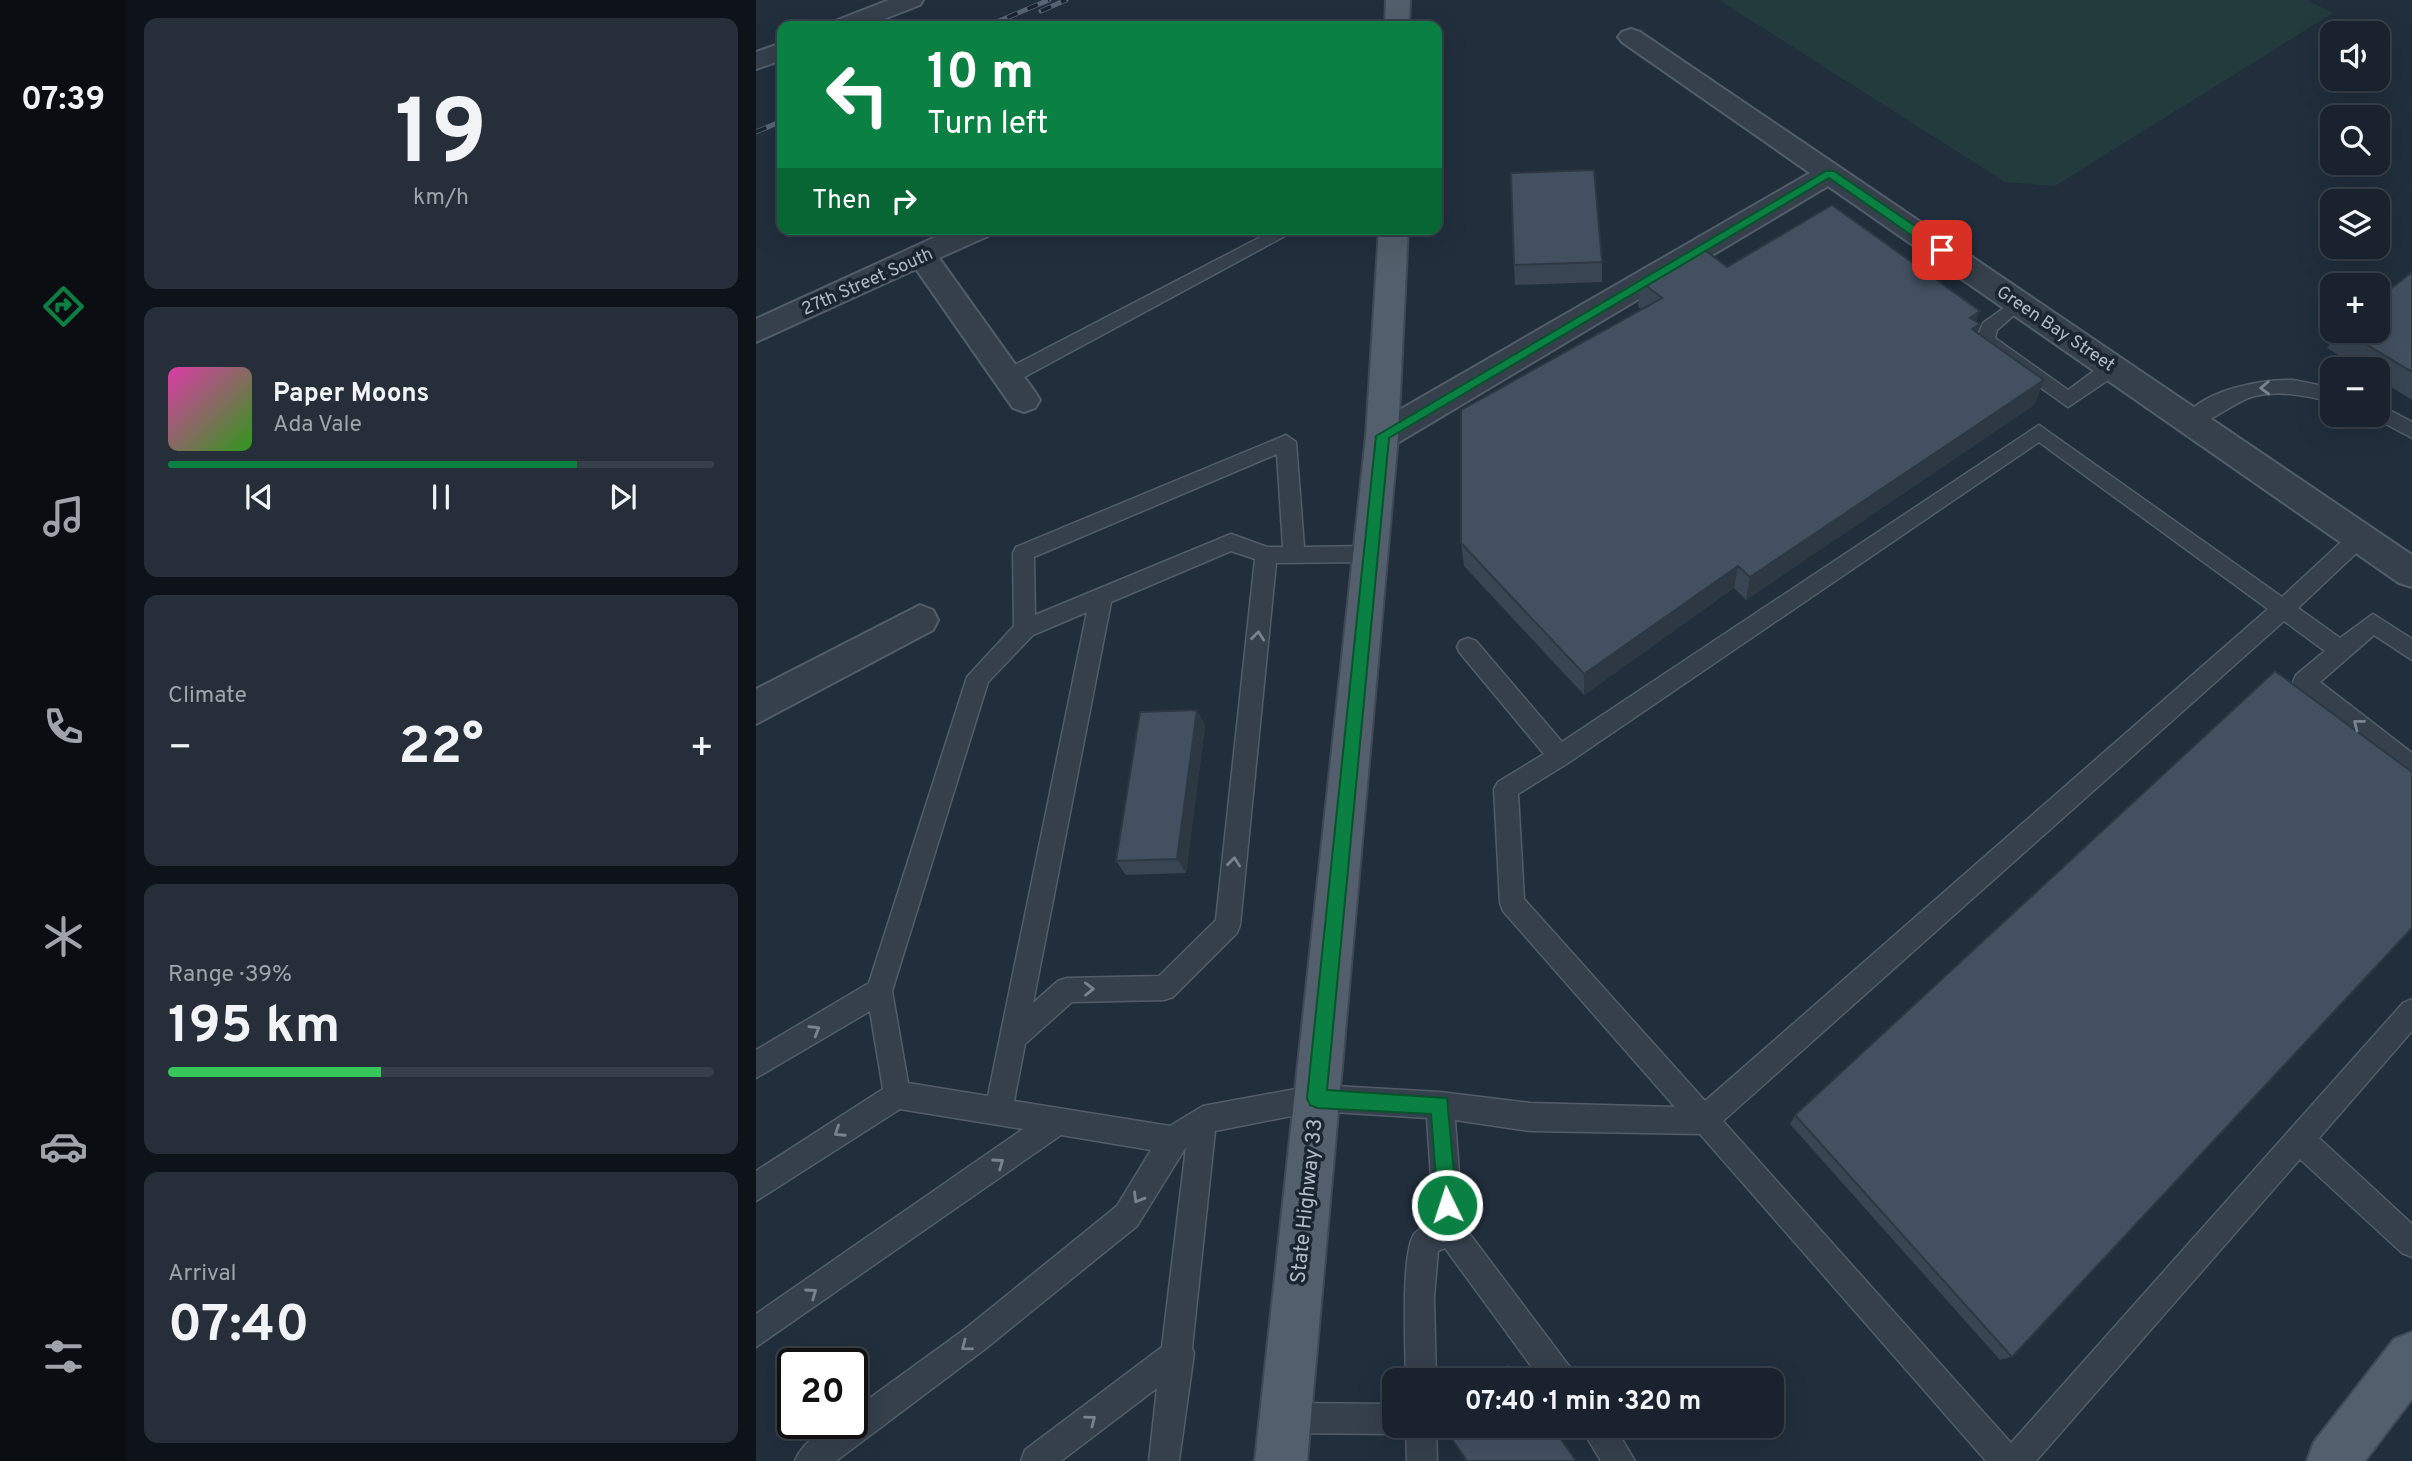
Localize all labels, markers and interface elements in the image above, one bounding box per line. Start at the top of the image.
map controls [2320,21,2390,427]
button: sound [2320,21,2390,91]
text: 10 m [927,44,1034,106]
icon: left [812,49,903,140]
text: 07:39 [21,81,105,121]
text: 19 [395,81,487,196]
text: Turn left [927,105,1048,145]
button: search [2320,105,2390,175]
icon: right [885,182,923,220]
text: km/h [413,184,469,213]
text: Then [812,185,871,218]
button: layers [2320,189,2390,259]
pin [1912,220,1972,280]
icon: arrive [1923,231,1961,269]
street label: 27th Street South [798,243,937,322]
button: + [2320,273,2390,343]
street label: Green Bay Street [1992,281,2119,377]
icon: directions [39,282,88,331]
button: − [2320,357,2390,427]
text: Paper Moons [273,378,429,411]
one-way arrow [2260,380,2271,395]
text: Ada Vale [273,411,362,440]
icon: previous [240,478,278,516]
icon: pause [422,478,460,516]
icon: next [604,478,642,516]
icon: music [39,492,88,541]
one-way arrow [1250,630,1265,641]
text: Climate [168,682,247,711]
icon: phone [39,702,88,751]
text: 22° [398,716,484,782]
one-way arrow [2354,720,2366,733]
text: − [168,725,193,774]
text: + [689,725,714,774]
one-way arrow [1227,856,1242,868]
icon: climate [39,912,88,961]
text: Range · 39% [168,961,292,990]
one-way arrow [1084,982,1095,997]
text: 195 km [168,995,340,1061]
one-way arrow [807,1025,820,1038]
street label: State Highway 33 [1285,1117,1330,1285]
icon: car [39,1122,88,1171]
one-way arrow [834,1124,847,1137]
one-way arrow [991,1159,1004,1171]
position arrow [1410,1168,1484,1242]
one-way arrow [1133,1191,1146,1204]
text: Arrival [168,1260,237,1289]
one-way arrow [804,1289,817,1301]
text: 07:40 [168,1294,309,1360]
icon: filters [39,1332,88,1381]
one-way arrow [961,1337,974,1350]
speed limit sign: 20 [777,1348,868,1439]
text: 07:40 · 1 min · 320 m [1465,1386,1701,1419]
one-way arrow [1083,1415,1095,1428]

